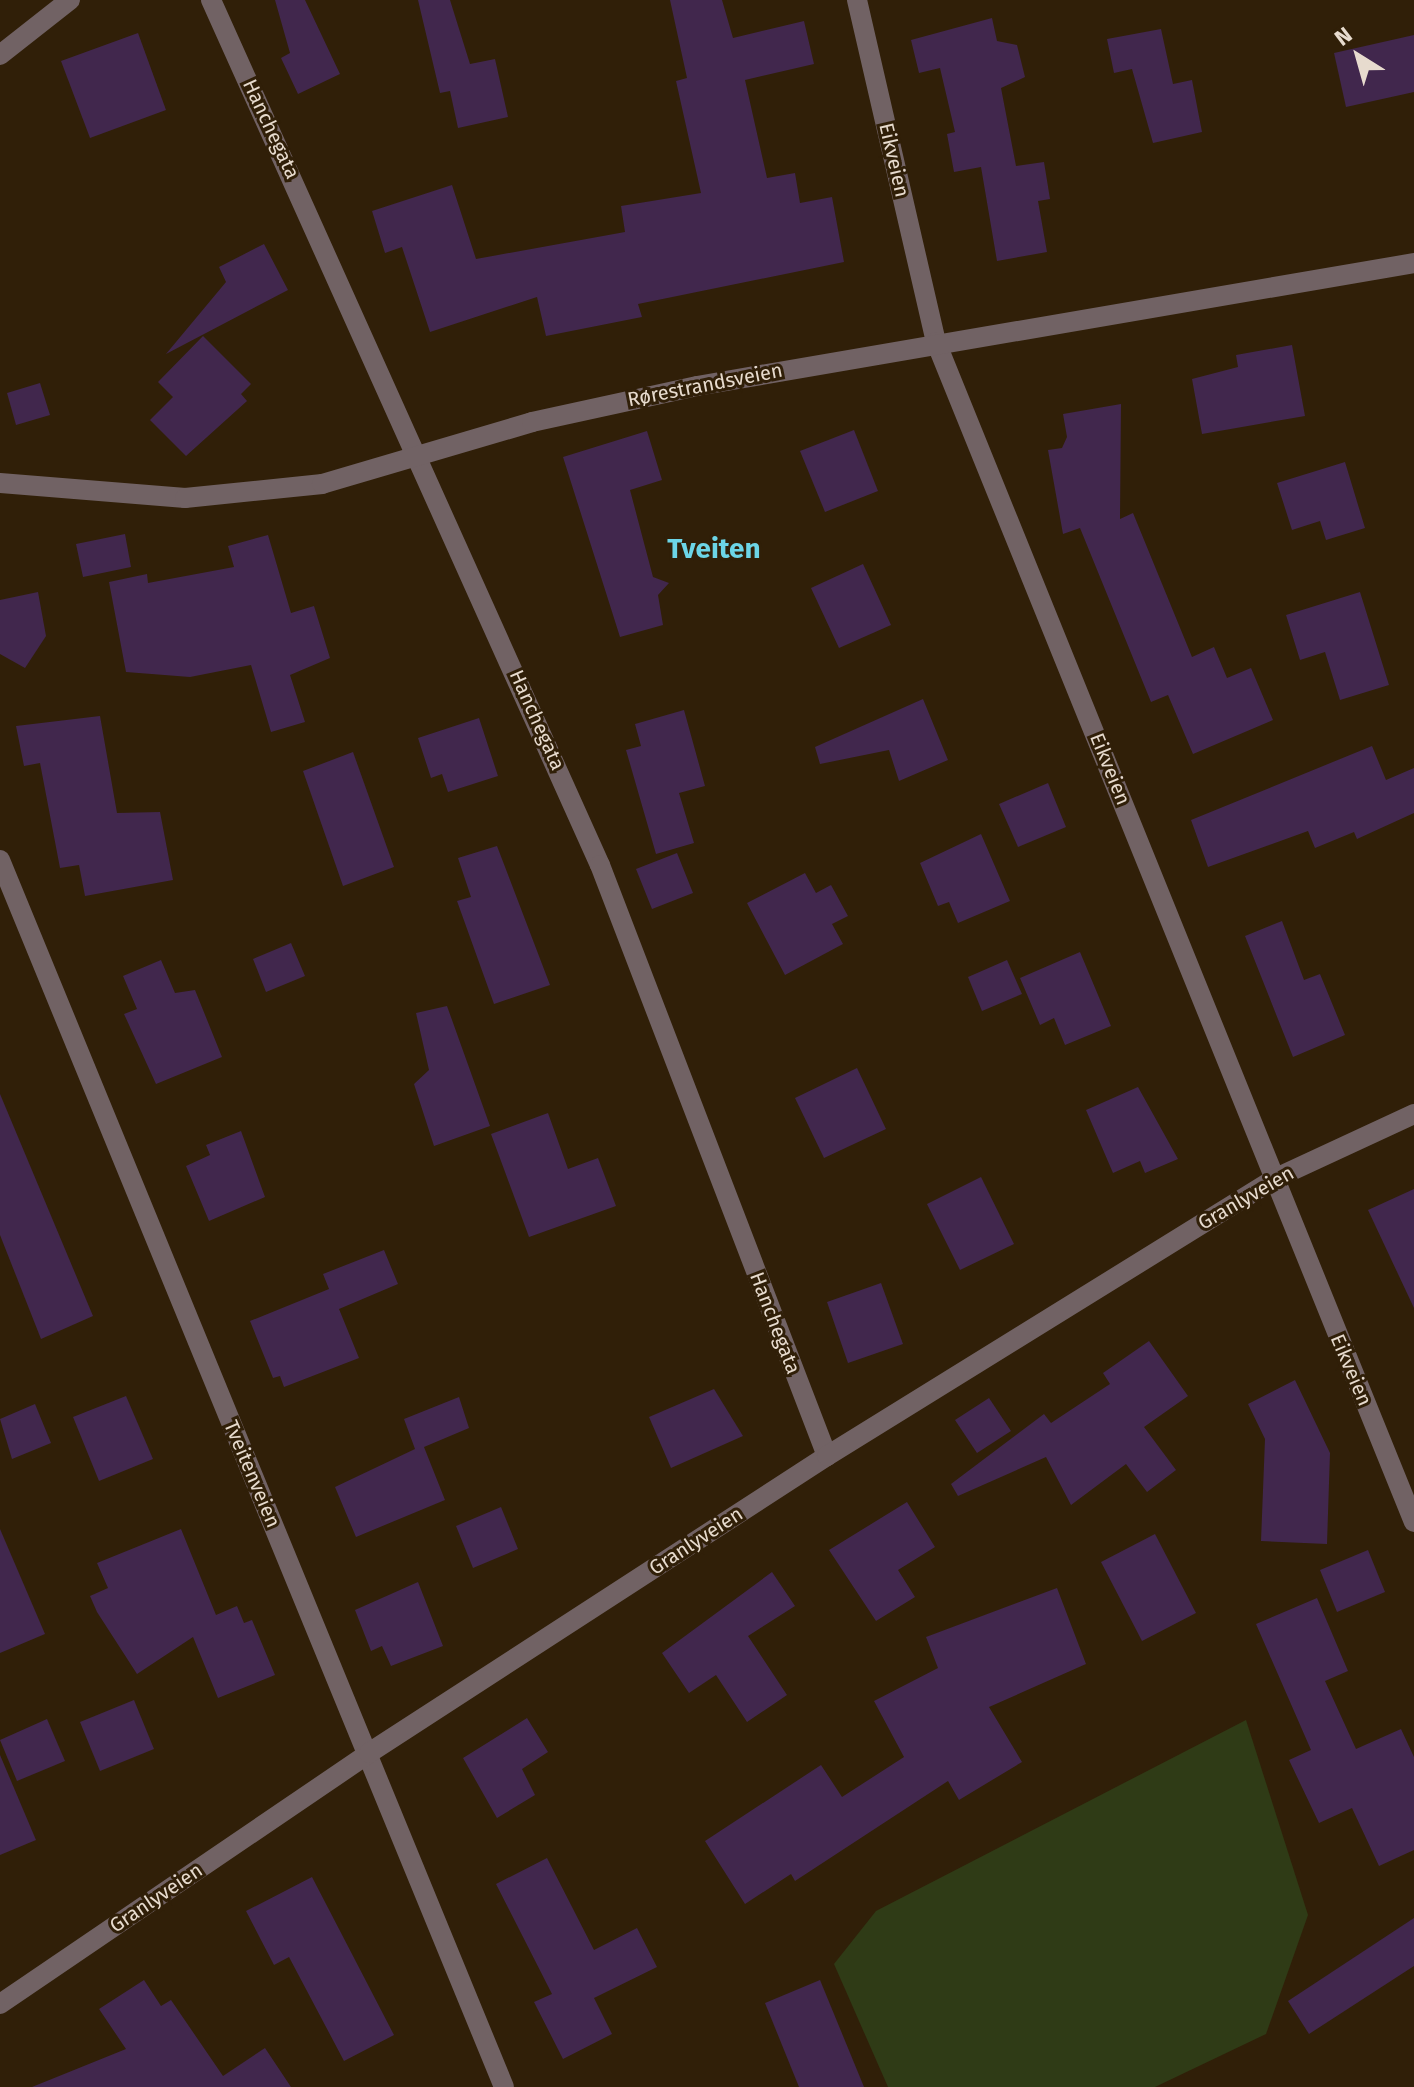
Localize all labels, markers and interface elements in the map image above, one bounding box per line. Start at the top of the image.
north arrow [1318,16,1398,96]
text: N [1329,21,1357,52]
street label: Hanchegata [237,75,305,183]
street label: Eikveien [874,121,914,199]
street label: Rørestrandsveien [625,358,785,412]
district label: Tveiten [667,532,761,566]
street label: Hanchegata [504,666,570,774]
street label: Eikveien [1085,730,1135,808]
street label: Granlyveien [1194,1161,1298,1235]
street label: Hanchegata [745,1269,805,1377]
street label: Eikveien [1325,1331,1377,1409]
street label: Tveitenveien [219,1417,285,1531]
street label: Granlyveien [645,1502,747,1580]
street label: Granlyveien [105,1858,207,1938]

